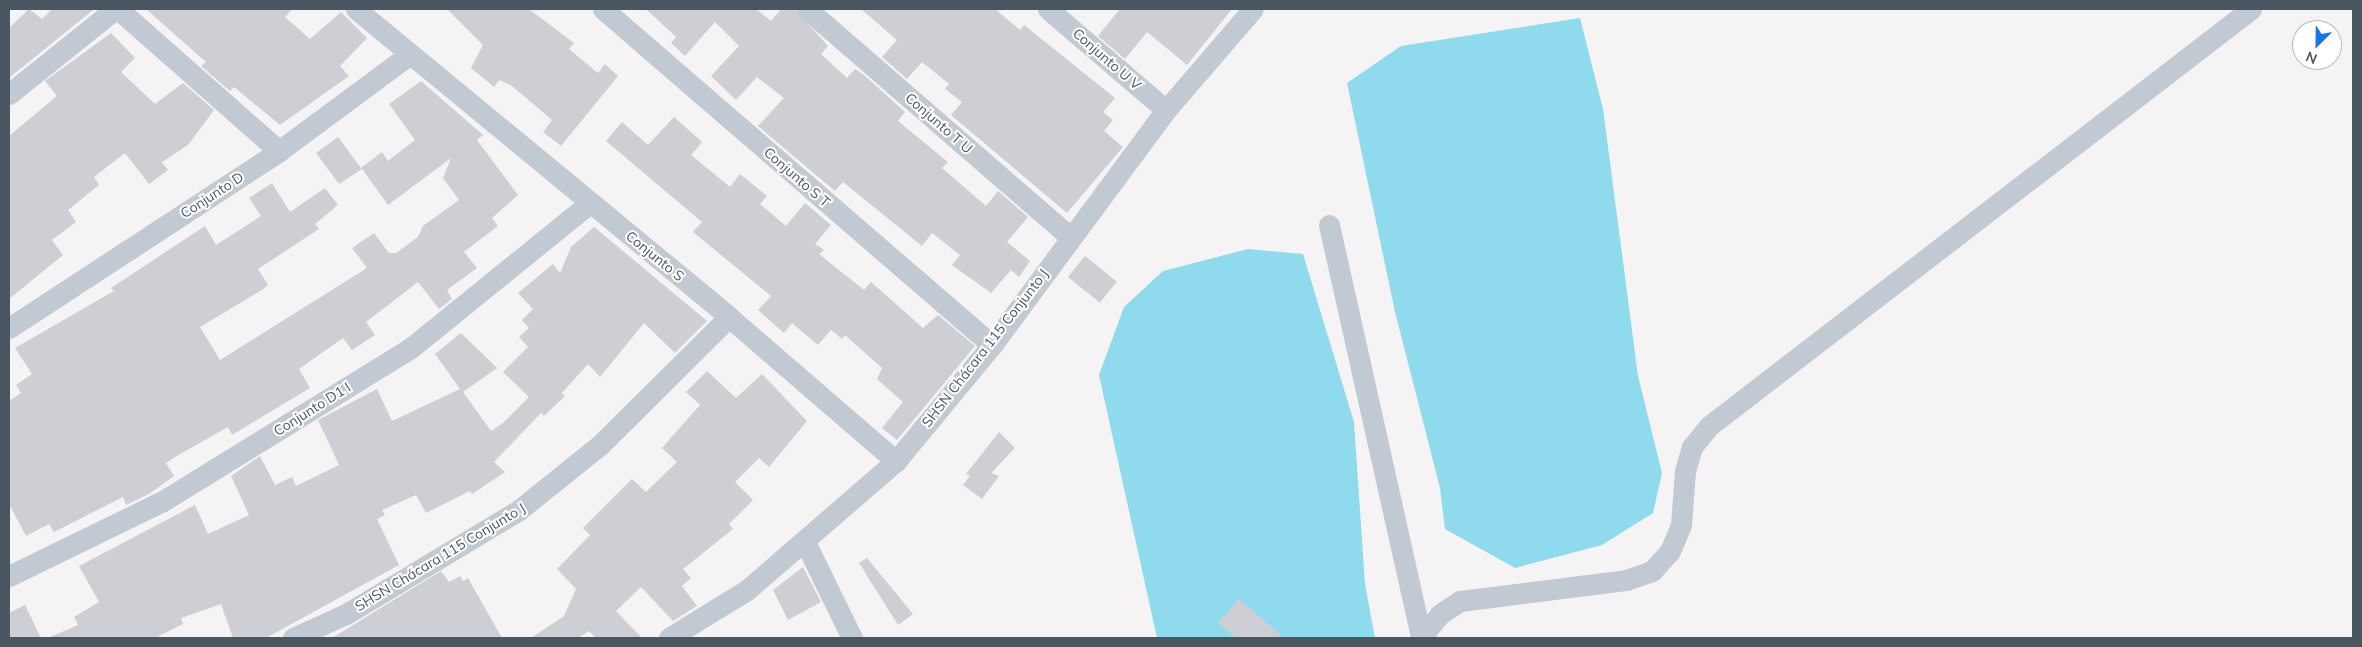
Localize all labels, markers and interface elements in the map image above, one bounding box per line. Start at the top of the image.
north arrow [2292,20,2342,70]
street label: Conjunto U V [1069,25,1145,93]
text: N [2303,48,2320,68]
street label: Conjunto T U [902,89,976,157]
street label: Conjunto S T [760,144,834,210]
street label: Conjunto D [177,168,247,222]
street label: Conjunto S [622,227,688,285]
street label: SHSN Chácara 115 Conjunto J [918,266,1052,430]
street label: Conjunto D1 I [270,379,354,439]
street label: SHSN Chácara 115 Conjunto J [352,499,528,615]

